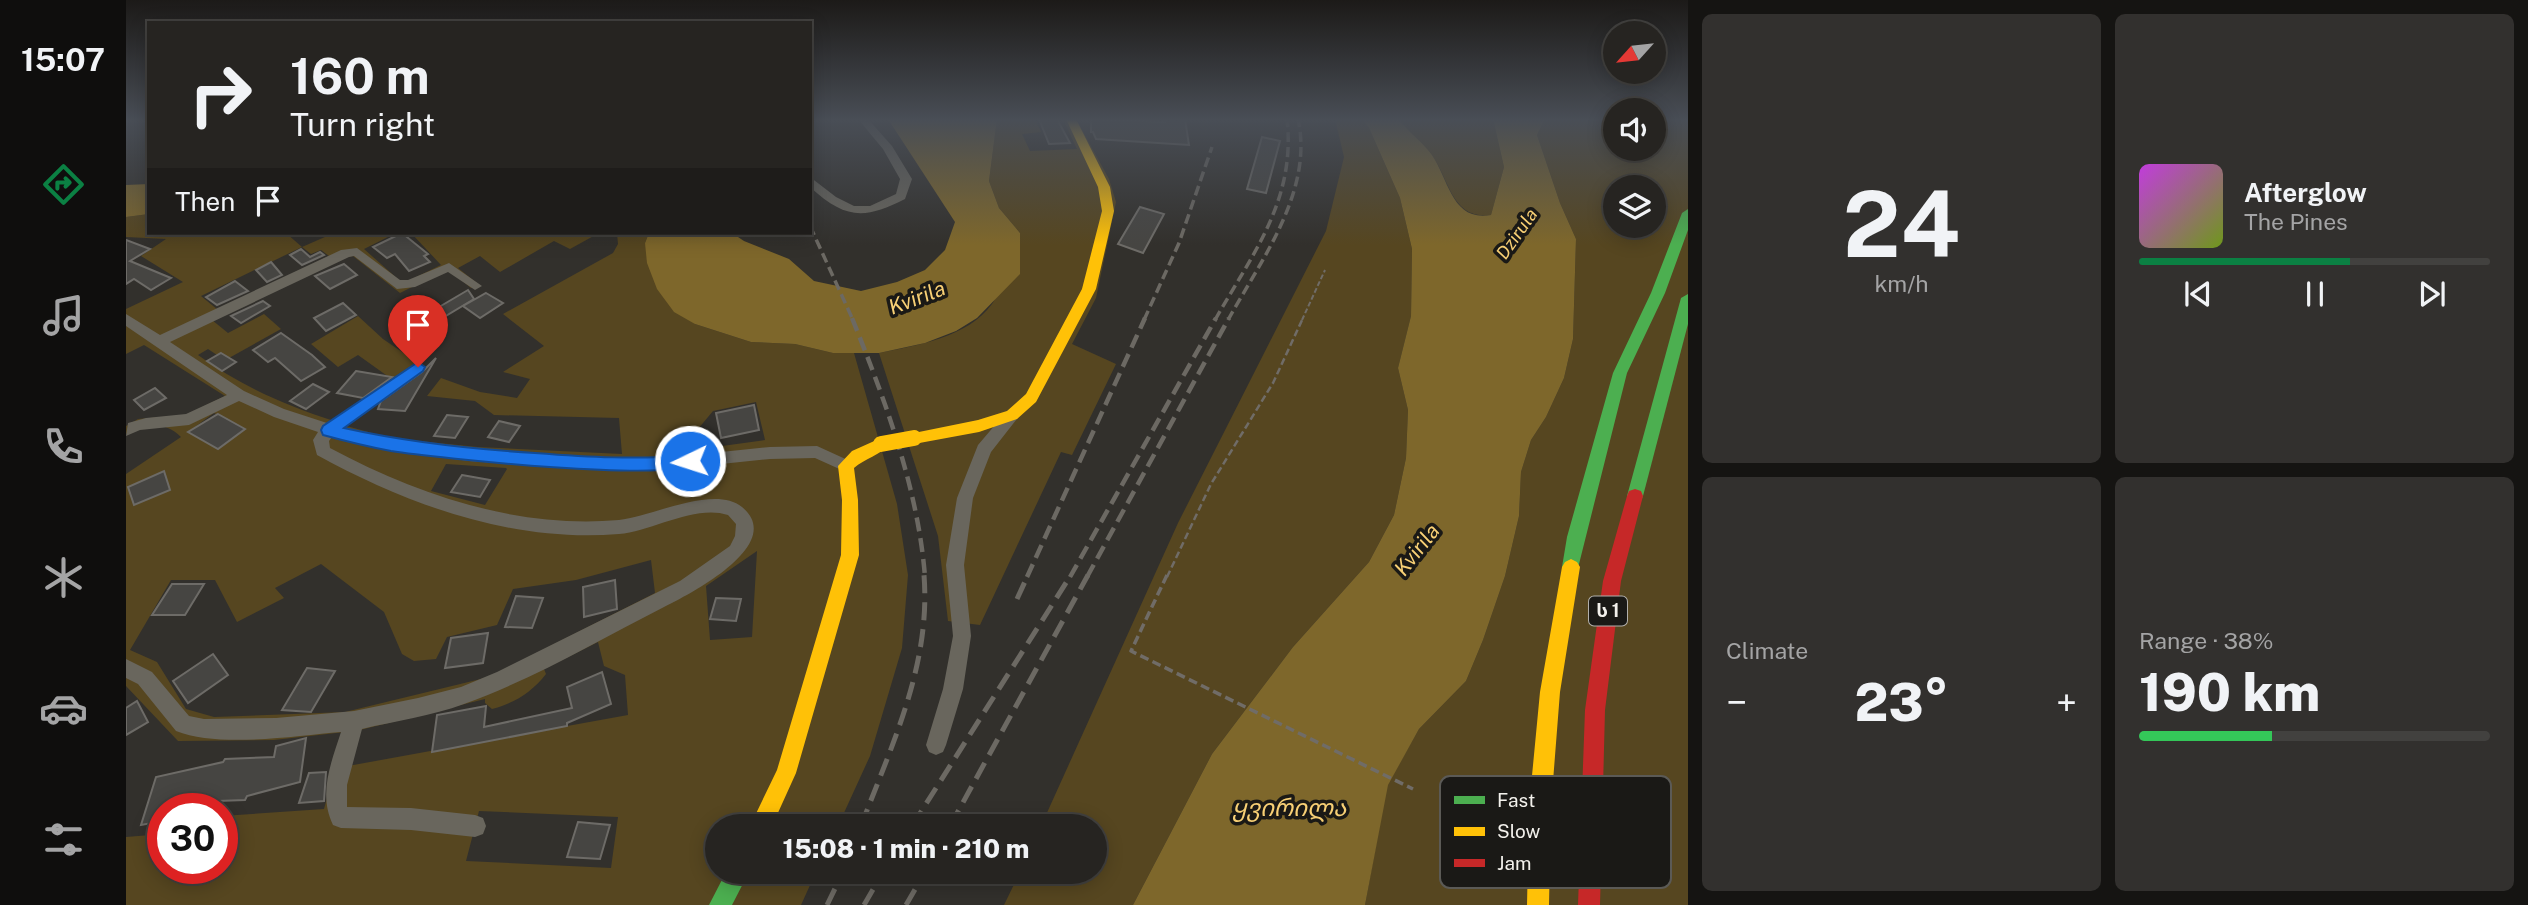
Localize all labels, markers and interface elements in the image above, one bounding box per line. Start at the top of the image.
north arrow [1603,21,1666,84]
map controls [1603,21,1666,238]
text: 15:07 [21,41,105,78]
text: 160 m [290,47,430,105]
icon: right [175,49,266,140]
button: sound [1603,98,1666,161]
text: Turn right [290,106,435,143]
icon: directions [39,160,88,209]
text: 24 [1843,171,1960,277]
button: layers [1603,175,1666,238]
text: Afterglow [2244,177,2367,208]
icon: arrive [249,182,287,220]
text: Then [175,186,235,217]
water label: Dzirula [1492,204,1541,263]
text: The Pines [2244,208,2348,235]
text: km/h [1874,270,1929,297]
water label: Kvirila [885,275,949,320]
icon: previous [2179,275,2217,313]
icon: pause [2296,275,2334,313]
icon: next [2413,275,2451,313]
icon: music [39,291,88,340]
pin [388,295,448,367]
icon: arrive [399,306,437,344]
icon: phone [39,422,88,471]
position arrow [653,424,727,498]
water label: Kvirila [1389,519,1445,581]
icon: climate [39,553,88,602]
road number: ს 1 [1589,596,1627,626]
text: Range · 38% [2139,627,2273,654]
text: Climate [1726,637,1808,664]
text: 190 km [2139,662,2320,723]
text: 23° [1854,672,1949,733]
text: − [1726,680,1747,725]
text: + [2056,680,2077,725]
icon: car [39,684,88,733]
legend [1440,776,1671,888]
text: Fast [1497,789,1535,811]
speed limit sign: 30 [147,793,238,884]
water label: ყვირილა [1232,793,1347,822]
icon: filters [39,815,88,864]
text: Slow [1497,820,1541,842]
text: 15:08 · 1 min · 210 m [783,833,1029,864]
text: Jam [1497,852,1531,874]

